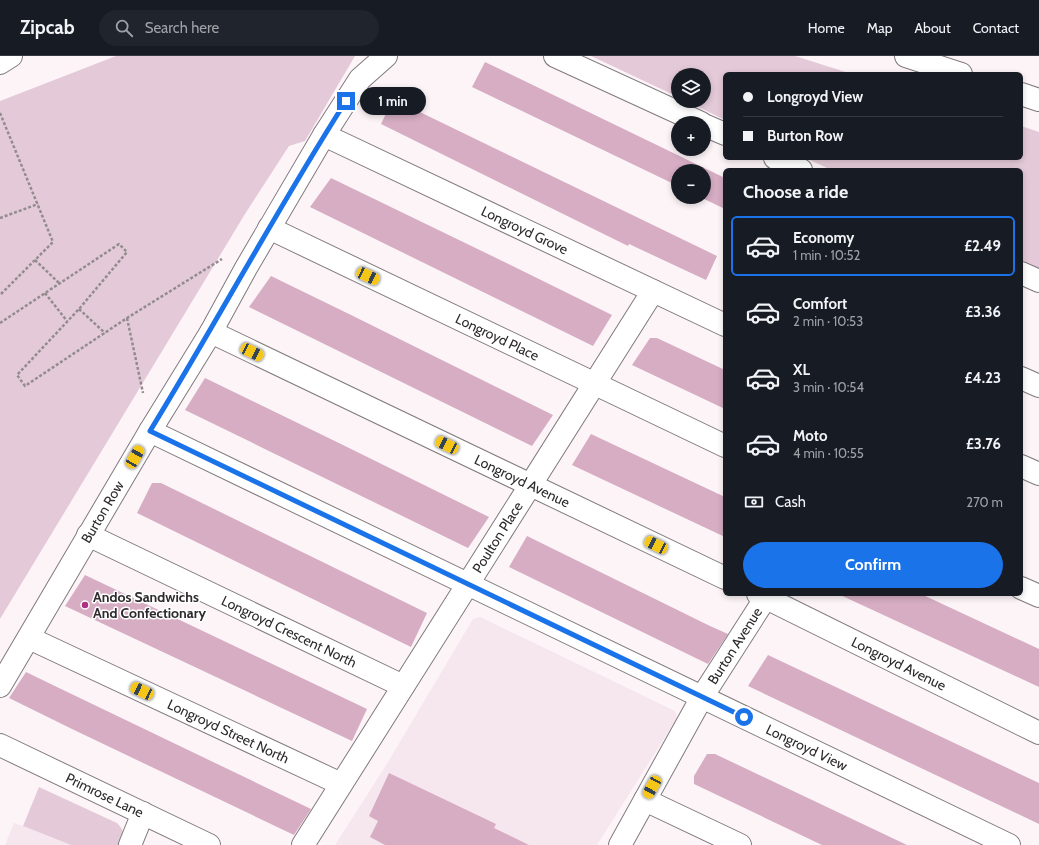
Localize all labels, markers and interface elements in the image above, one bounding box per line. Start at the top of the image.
search box [99,10,379,46]
text: Zipcab [20,16,75,39]
icon: search [113,17,135,39]
text: Search here [145,19,219,37]
text: Home [808,19,845,37]
text: Map [867,19,892,37]
text: About [914,19,951,37]
text: Contact [973,19,1019,37]
map controls [671,68,711,204]
button: layers [671,68,711,108]
callout: 1 min [360,87,426,115]
text: Longroyd View [767,88,863,106]
route end [337,92,355,110]
text: 1 min [378,93,408,109]
button: + [671,116,711,156]
text: Burton Row [767,127,843,145]
button: − [671,164,711,204]
text: Choose a ride [743,181,848,203]
street label: Longroyd Grove [478,202,571,258]
icon: car [745,228,781,264]
text: Economy [793,229,854,247]
text: £2.49 [964,237,1001,255]
text: 1 min · 10:52 [793,247,860,263]
car [355,265,381,287]
icon: car [745,294,781,330]
text: Comfort [793,295,847,313]
text: £3.36 [965,303,1001,321]
street label: Longroyd Place [453,309,542,365]
text: 2 min · 10:53 [793,313,863,329]
car [239,341,265,363]
icon: car [745,360,781,396]
text: XL [793,361,810,379]
text: £4.23 [965,369,1001,387]
text: 3 min · 10:54 [793,379,864,395]
icon: car [745,426,781,462]
text: Moto [793,427,827,445]
car [434,434,460,456]
text: £3.76 [966,435,1001,453]
car [124,444,146,470]
text: 4 min · 10:55 [793,445,864,461]
street label: Longroyd Avenue [472,450,573,511]
street label: Burton Row [77,477,128,546]
icon: cash [743,491,765,513]
text: Cash [775,493,806,511]
text: 270 m [966,494,1003,510]
street label: Poulton Place [468,498,527,576]
car [643,534,669,556]
button: Confirm [743,542,1003,588]
place label: Andos Sandwichs And Confectionary [93,588,206,622]
street label: Longroyd Crescent North [218,591,360,671]
marker: Andos Sandwichs And Confectionary [80,600,90,610]
street label: Burton Avenue [704,604,766,688]
street label: Longroyd Avenue [848,633,949,695]
car [129,680,155,702]
street label: Longroyd Street North [165,695,292,767]
route start [735,708,753,726]
street label: Longroyd View [763,720,850,775]
street label: Primrose Lane [63,769,147,821]
car [641,774,663,800]

